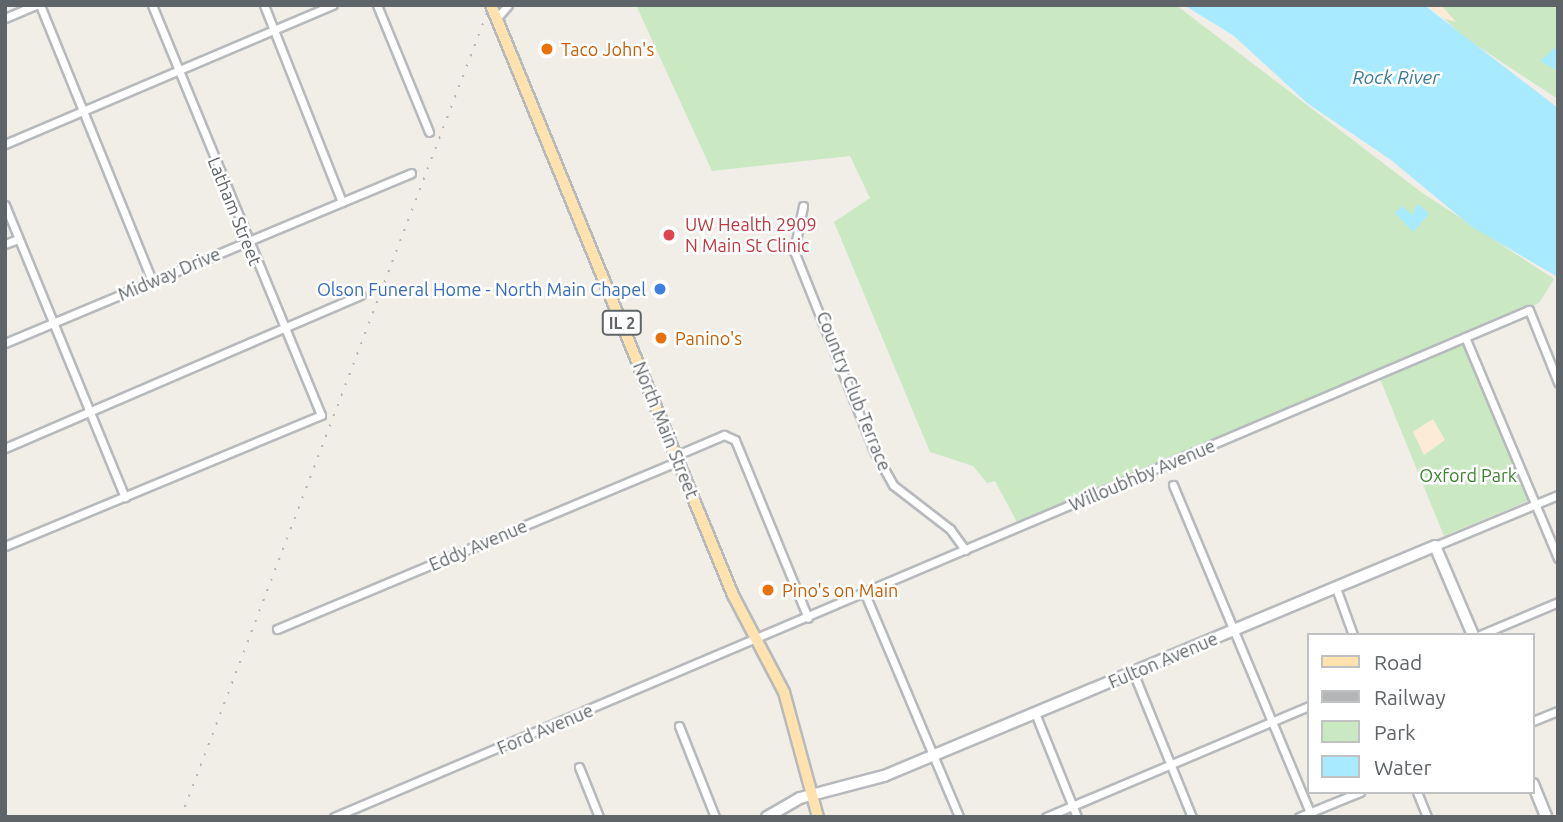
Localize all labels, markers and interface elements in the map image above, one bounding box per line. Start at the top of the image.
place label: Taco John's [561,38,654,60]
marker: Taco John's [539,41,555,57]
water label: Rock River [1353,67,1439,89]
street label: Latham Street [203,154,267,268]
place label: UW Health 2909 N Main St Clinic [685,214,817,256]
marker: UW Health 2909 N Main St Clinic [659,225,679,245]
street label: Midway Drive [115,243,223,305]
place label: Olson Funeral Home - North Main Chapel [317,278,646,300]
marker: Olson Funeral Home - North Main Chapel [652,281,668,297]
street label: Country Club Terrace [812,308,896,474]
road number: IL 2 [601,310,643,336]
place label: Panino's [675,327,742,349]
marker: Panino's [653,330,669,346]
street label: North Main Street [629,358,703,502]
street label: Willoubhby Avenue [1066,435,1218,515]
park label: Oxford Park [1419,464,1517,486]
street label: Eddy Avenue [426,515,530,575]
place label: Pino's on Main [782,579,898,601]
marker: Pino's on Main [760,582,776,598]
street label: Fulton Avenue [1105,627,1221,693]
legend [1308,633,1535,794]
text: Road [1374,650,1422,674]
text: Railway [1374,685,1446,709]
street label: Ford Avenue [494,699,596,759]
text: Park [1374,720,1416,744]
text: Water [1374,755,1432,779]

